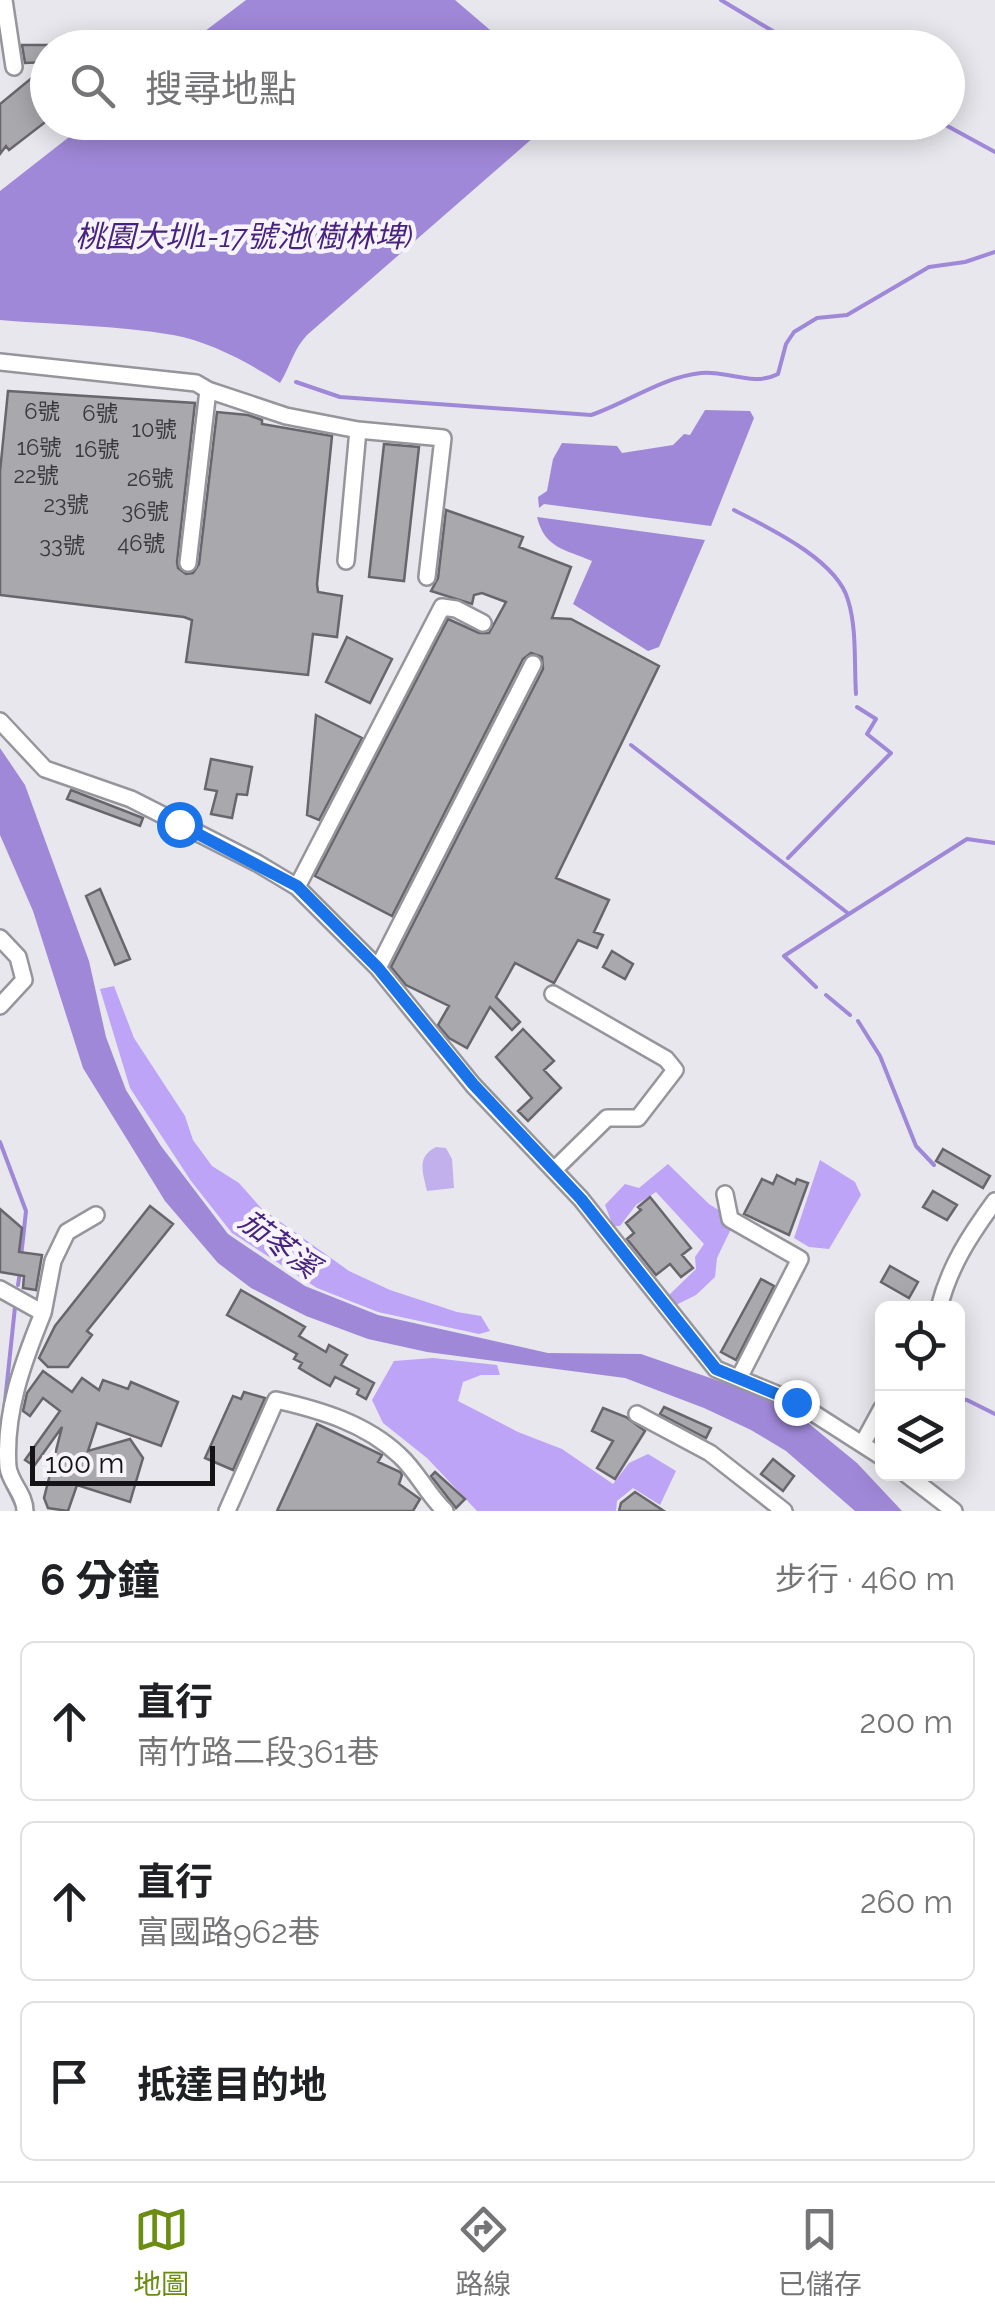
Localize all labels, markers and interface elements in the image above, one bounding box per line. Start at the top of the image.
search box [30,30,965,140]
icon: search [65,58,120,113]
text: 搜尋地點 [145,66,297,111]
water label: 桃園大圳1-17號池(樹林埤) [75,219,413,254]
house number: 6號 [24,398,60,424]
house number: 6號 [82,400,118,426]
house number: 10號 [132,416,176,442]
house number: 16號 [17,434,61,460]
house number: 16號 [75,436,119,462]
house number: 22號 [14,462,58,488]
house number: 26號 [127,465,173,491]
house number: 23號 [43,491,89,517]
house number: 36號 [121,498,169,524]
house number: 46號 [117,530,165,556]
house number: 33號 [39,532,85,558]
route start [157,802,203,848]
water label: 茄苳溪 [233,1203,329,1287]
map controls [875,1301,965,1481]
button: locate [875,1301,965,1391]
route end [774,1380,820,1426]
button: layers [875,1391,965,1481]
scale bar [30,1441,215,1486]
text: 100 m [45,1447,124,1480]
text: 6 分鐘 [40,1556,160,1605]
text: 步行 · 460 m [775,1560,955,1597]
text: 直行 [137,1679,213,1724]
icon: ahead [42,1694,97,1749]
text: 200 m [860,1703,953,1740]
text: 南竹路二段361巷 [137,1733,379,1770]
text: 直行 [137,1859,213,1904]
icon: ahead [42,1874,97,1929]
text: 260 m [860,1883,953,1920]
text: 富國路962巷 [137,1913,320,1950]
icon: arrive [42,2054,97,2109]
text: 抵達目的地 [137,2062,327,2107]
tab: 地圖 [133,2202,189,2302]
tab: 路線 [455,2202,512,2302]
tab: 已儲存 [778,2202,862,2302]

